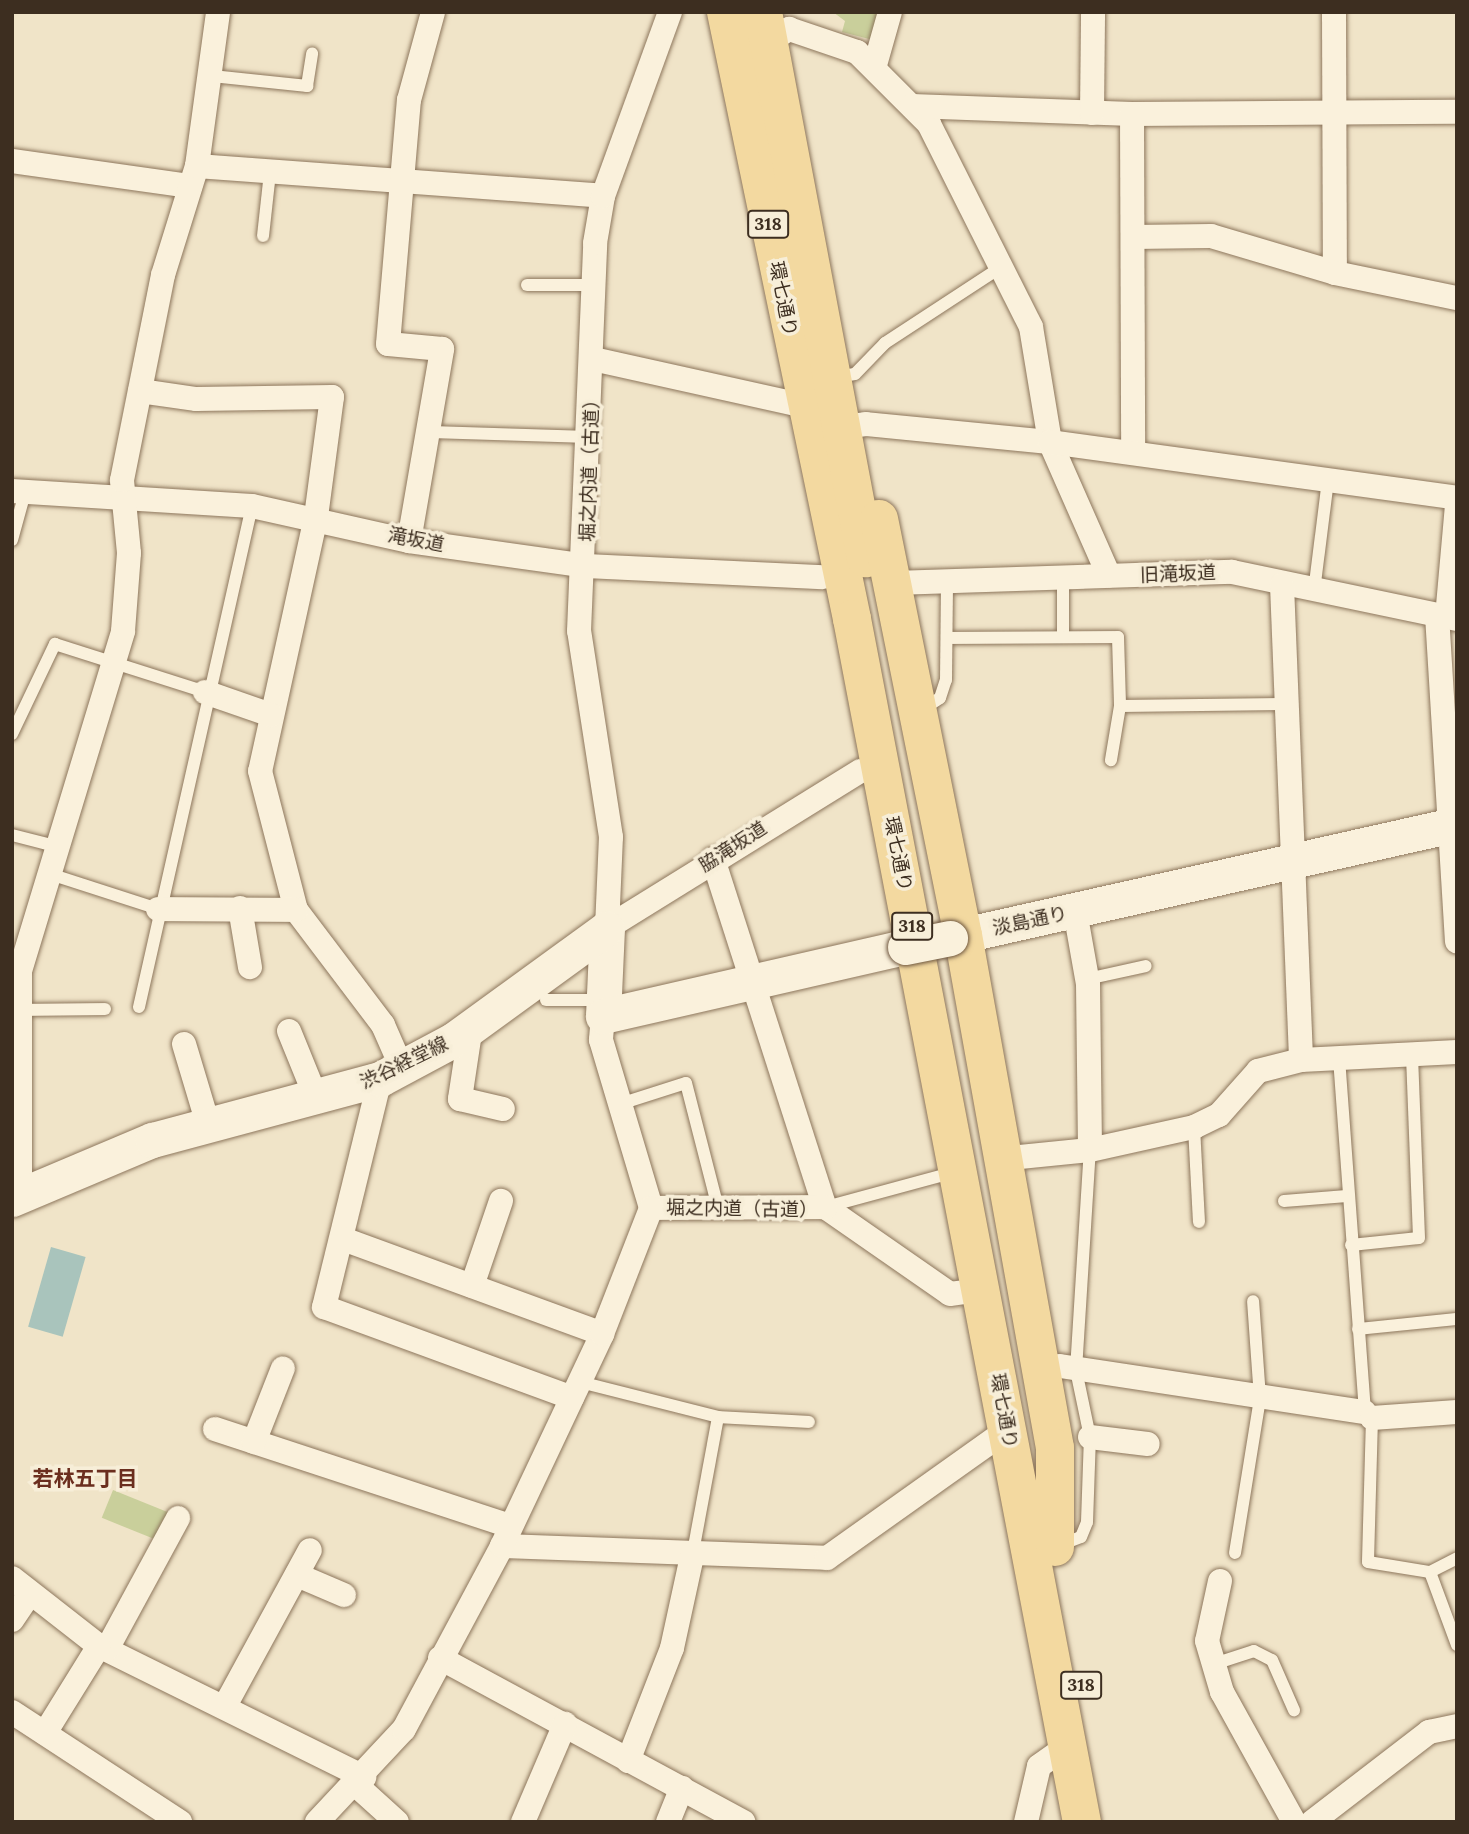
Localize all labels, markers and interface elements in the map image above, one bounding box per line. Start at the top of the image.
road number: 318 [747,210,789,238]
street label: 環七通り [765,260,801,338]
street label: 堀之内道（古道） [576,390,604,542]
street label: 滝坂道 [386,523,446,557]
street label: 旧滝坂道 [1140,561,1216,587]
street label: 環七通り [880,815,916,893]
street label: 脇滝坂道 [695,817,771,877]
street label: 淡島通り [990,902,1070,940]
road number: 318 [891,911,933,940]
street label: 渋谷経堂線 [356,1032,452,1094]
street label: 堀之内道（古道） [666,1196,818,1222]
street label: 環七通り [986,1372,1022,1450]
district label: 若林五丁目 [33,1466,137,1492]
road number: 318 [1060,1670,1102,1700]

